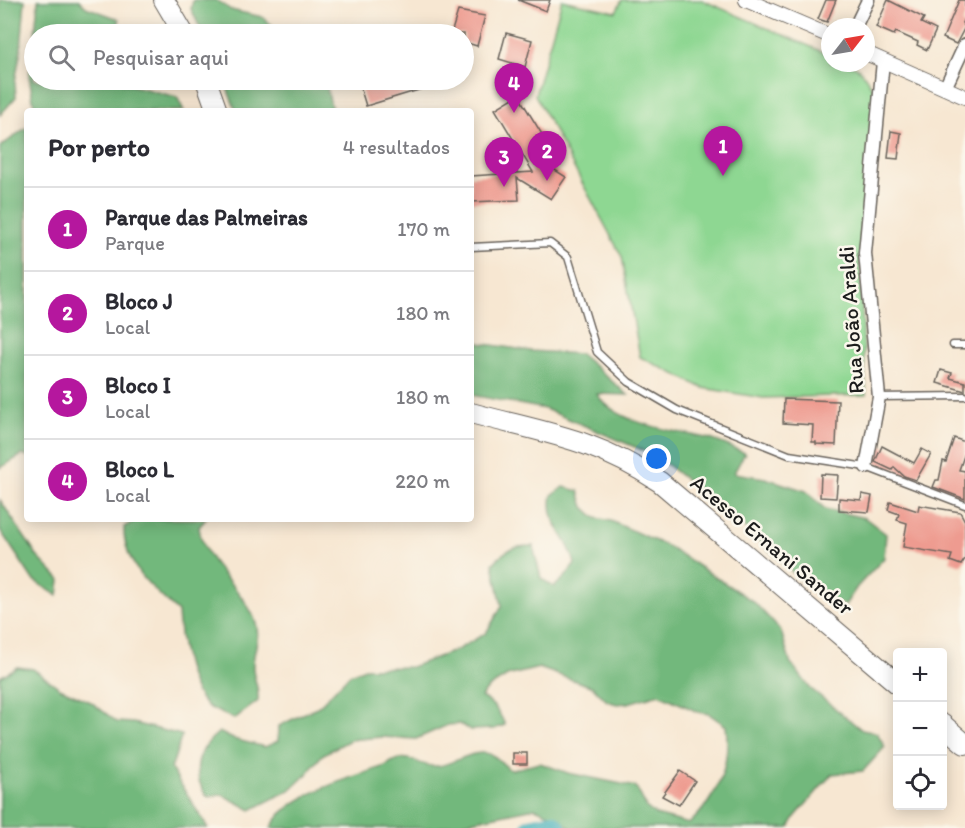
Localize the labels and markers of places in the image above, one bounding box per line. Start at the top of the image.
pin: 4 [494,63,534,113]
pin: 1 [704,126,742,176]
pin: 2 [528,132,566,181]
pin: 3 [484,138,524,187]

